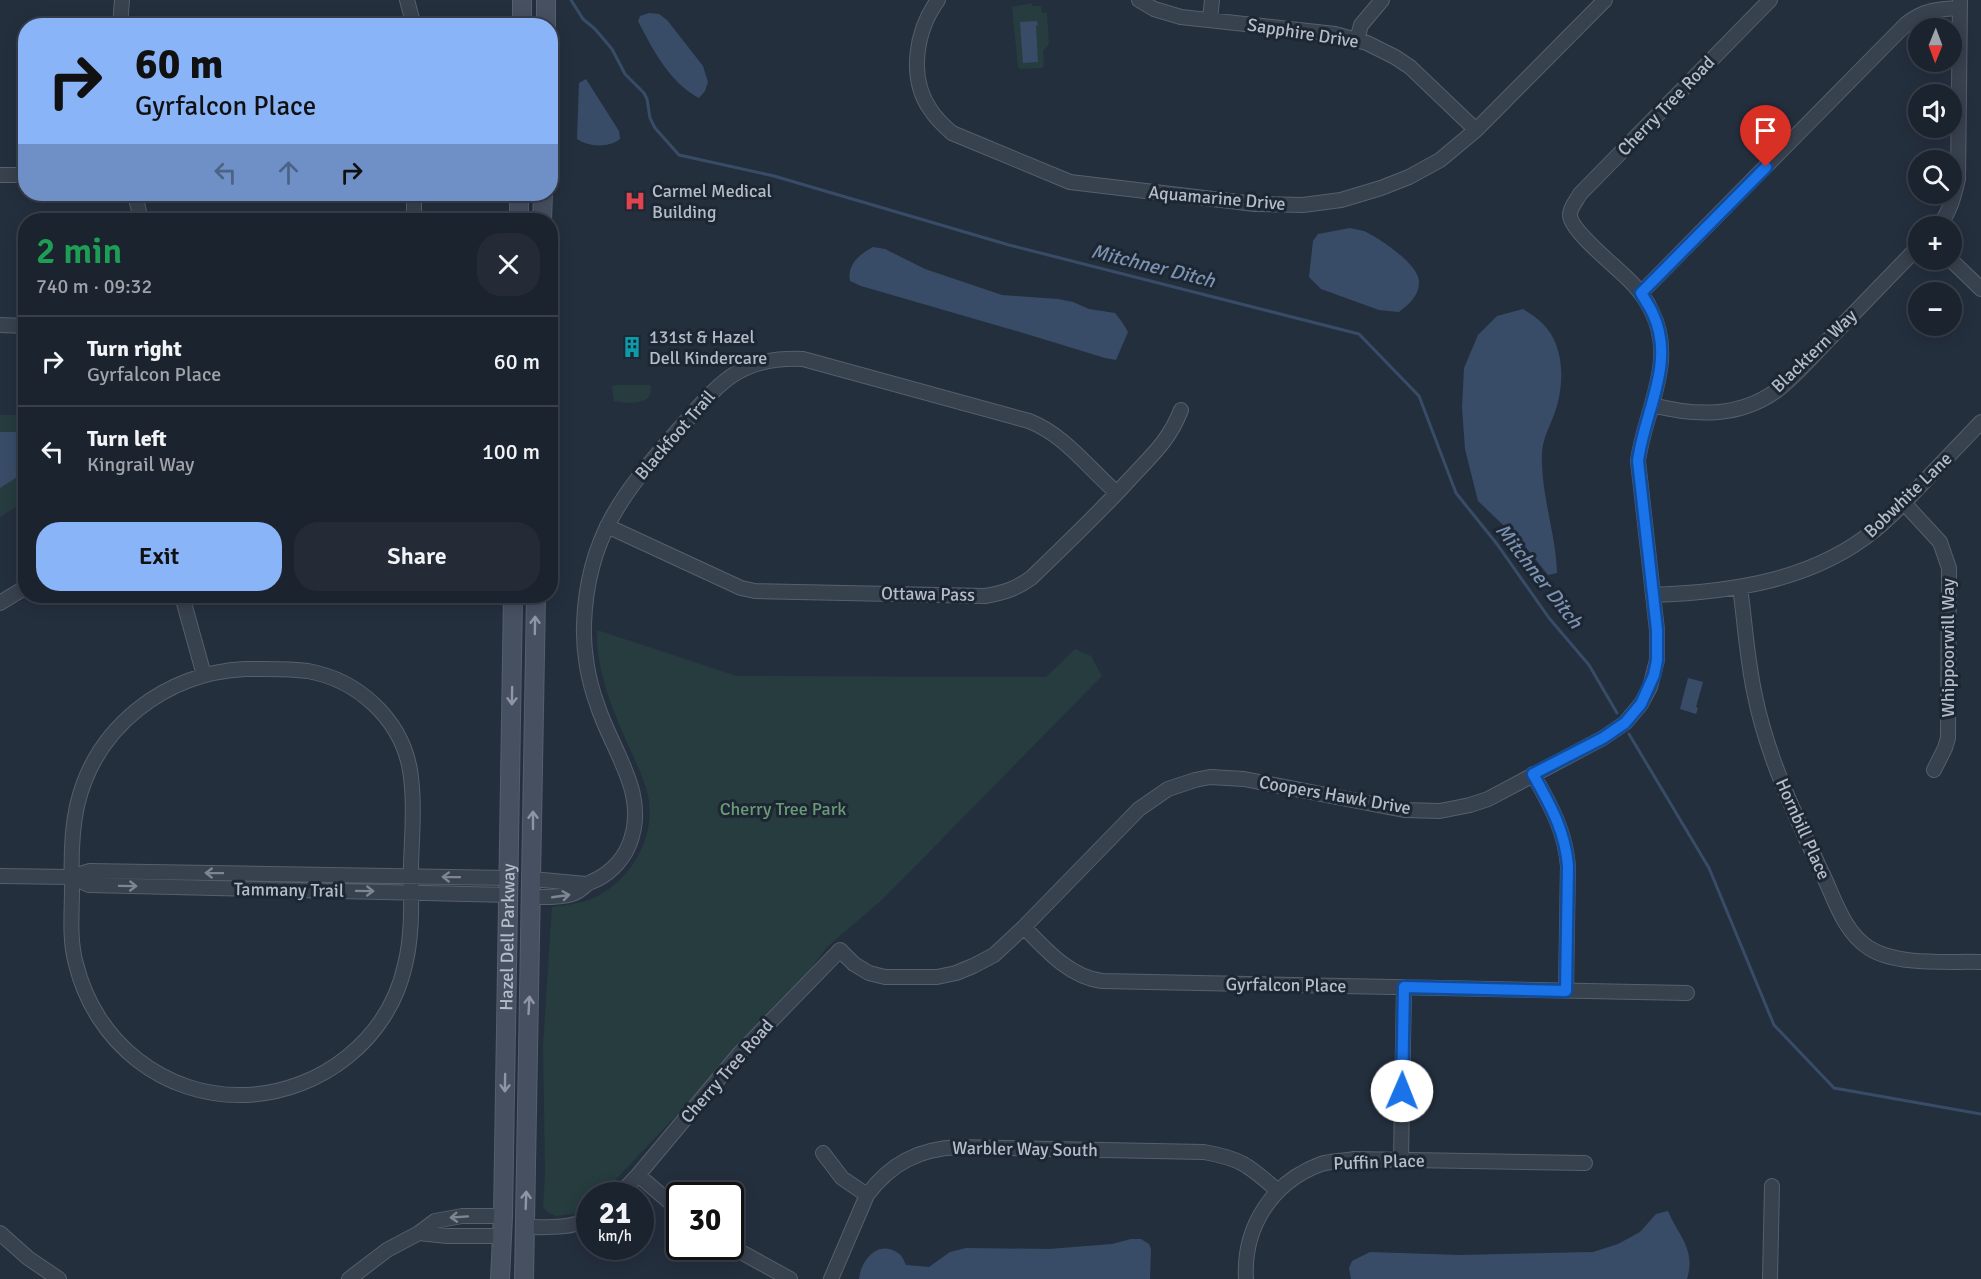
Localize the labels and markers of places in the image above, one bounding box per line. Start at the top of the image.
pin [1740,105,1791,167]
place label: Carmel Medical Building [652,180,772,223]
hospital icon: Carmel Medical Building [623,189,647,213]
place label: 131st & Hazel Dell Kindercare [649,326,767,369]
building icon: 131st & Hazel Dell Kindercare [620,335,644,359]

